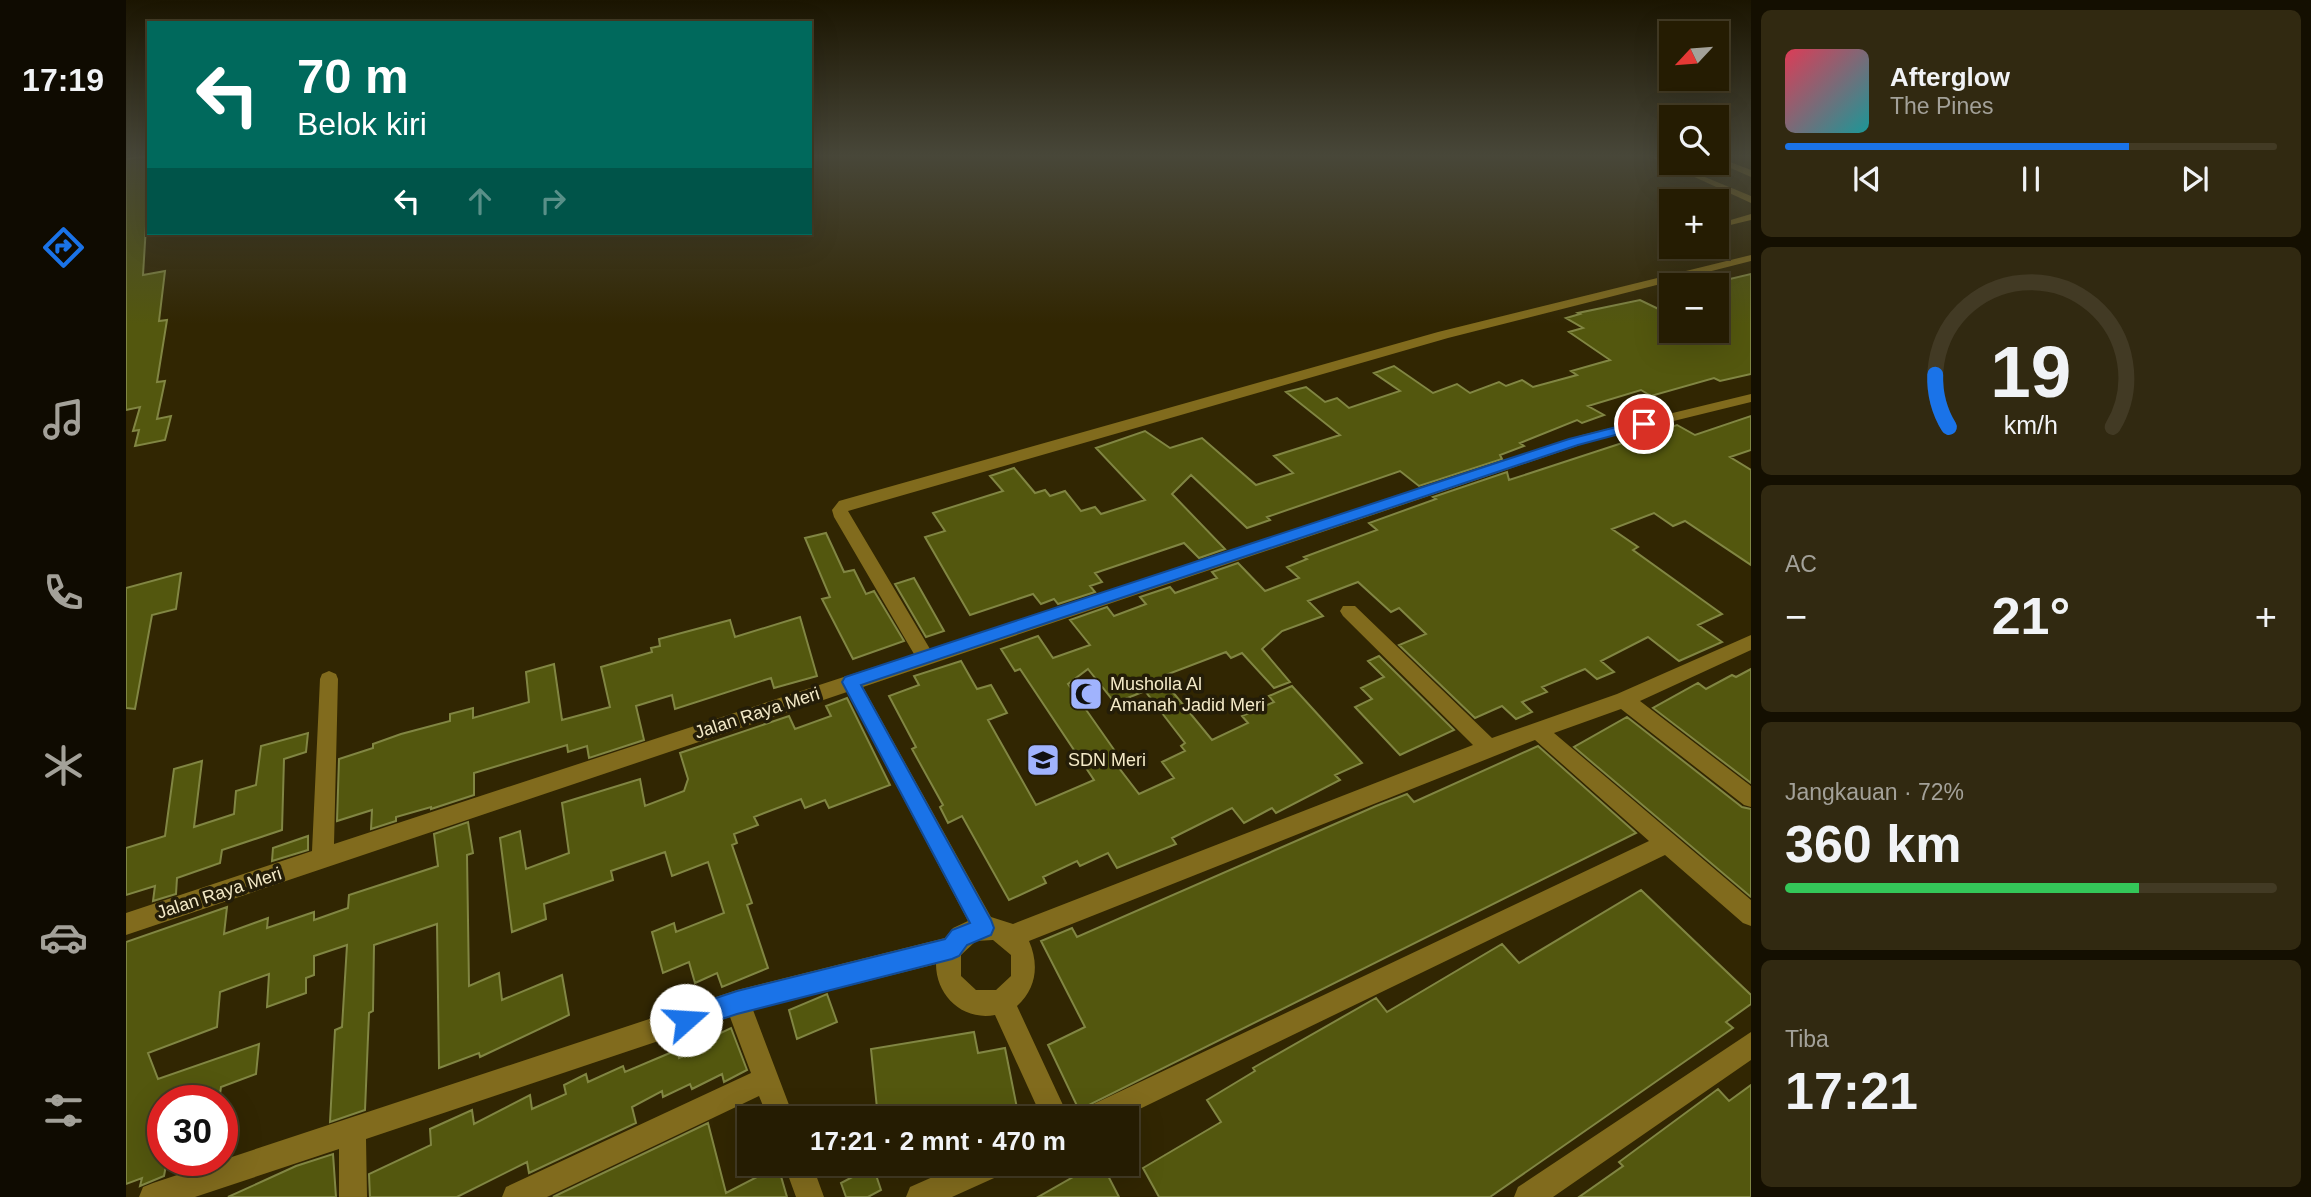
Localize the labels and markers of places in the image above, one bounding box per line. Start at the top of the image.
pin [1614,394,1674,454]
place label: Musholla Al Amanah Jadid Meri [1110,674,1265,715]
mosque icon: Musholla Al Amanah Jadid Meri [1067,675,1105,713]
school or university icon: SDN Meri [1024,741,1062,779]
place label: SDN Meri [1068,750,1146,770]

